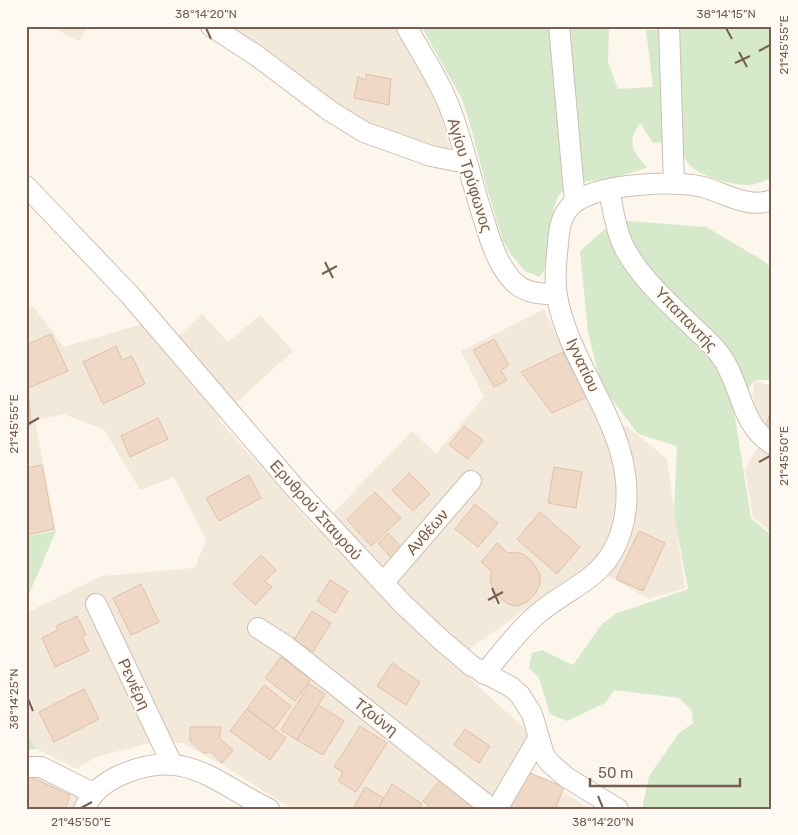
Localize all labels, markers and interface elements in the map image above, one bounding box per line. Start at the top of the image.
text: 38°14'20"N [175,7,237,21]
text: 38°14'15"N [696,7,756,21]
text: 21°45'55"E [777,15,791,75]
street label: Αγίου Τρύφωνος [444,116,497,235]
street label: Υπαπαντής [651,283,721,355]
street label: Ιγνατίου [562,335,604,395]
text: 21°45'55"E [7,394,21,454]
text: 21°45'50"E [777,426,791,486]
street label: Ερυθρού Σταυρού [266,456,366,564]
street label: Ανθέων [402,505,452,559]
street label: Ρενιέρη [114,655,154,713]
text: 38°14'25"N [7,668,21,730]
street label: Τζούνη [350,694,402,740]
scale bar [590,755,740,787]
text: 50 m [598,764,633,782]
text: 21°45'50"E [51,815,111,829]
text: 38°14'20"N [572,815,634,829]

